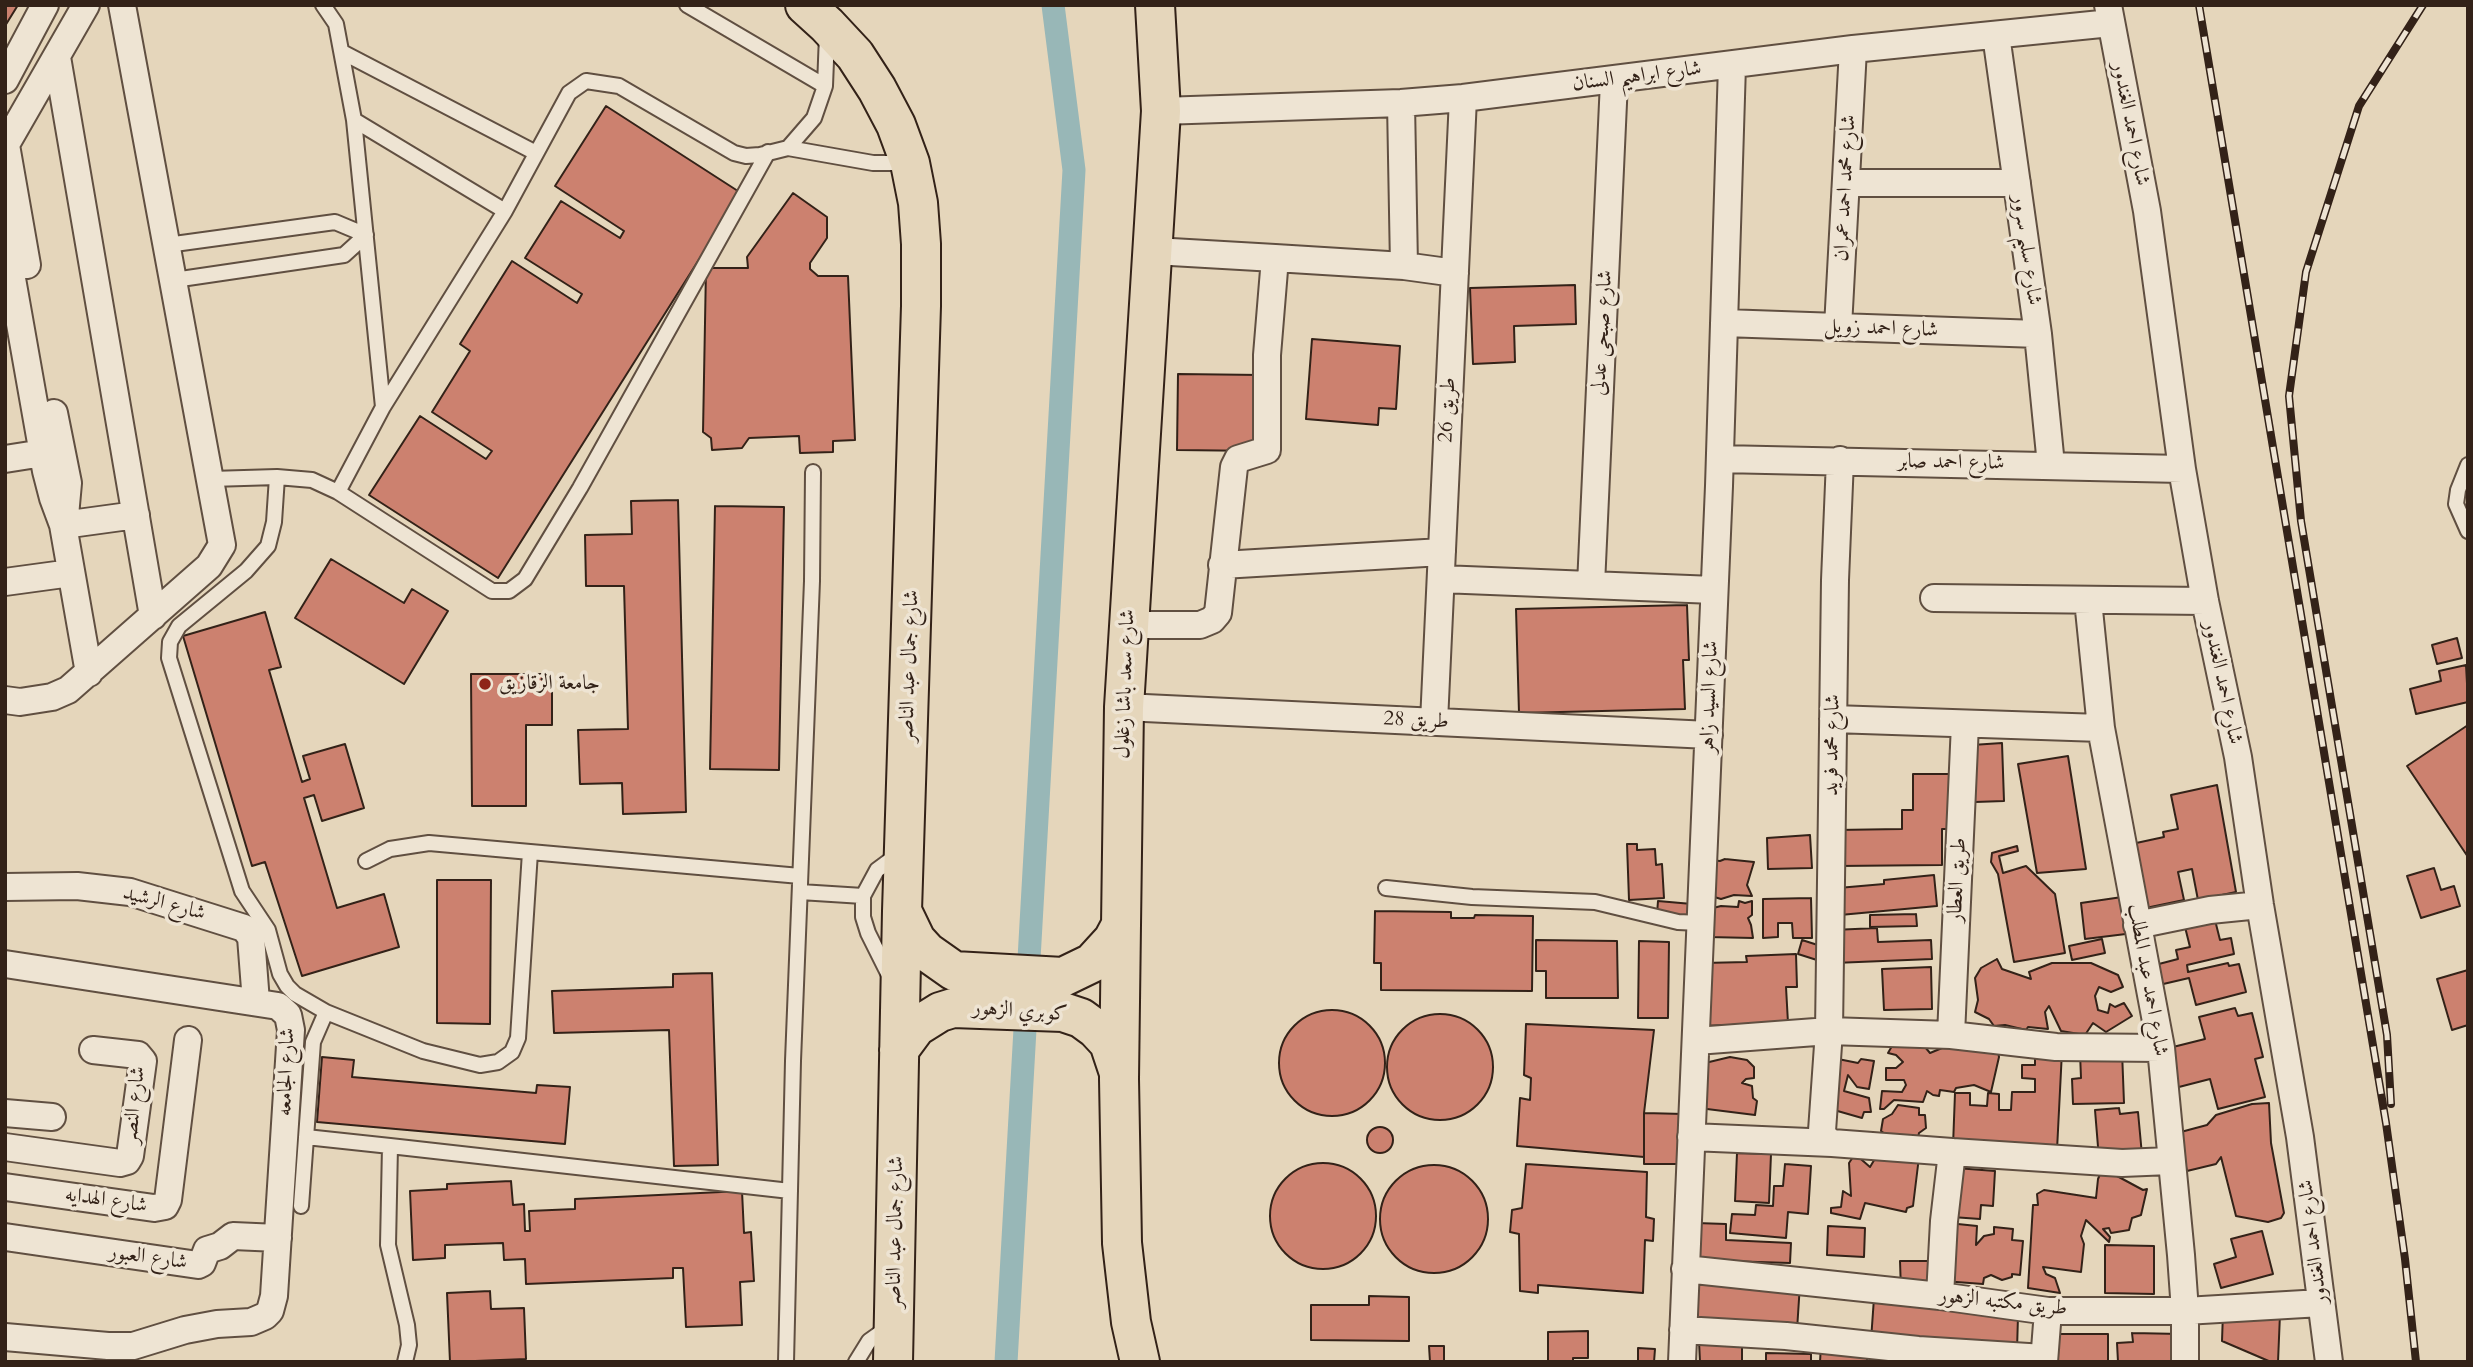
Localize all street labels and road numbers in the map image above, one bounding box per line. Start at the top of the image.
street label: شارع ابراهيم السنان [1571,57,1703,97]
street label: شارع احمد الغندور [2106,60,2154,188]
street label: شارع محمد احمد عمران [1830,114,1862,262]
street label: شارع سليم سرور [2006,193,2046,307]
street label: شارع صبحى عدلى [1587,270,1619,396]
street label: شارع احمد زويل [1823,314,1939,344]
street label: طريق 26 [1434,377,1462,443]
street label: شارع احمد صابر [1897,449,2005,477]
street label: شارع جمال عبد الناصر [895,590,925,742]
street label: شارع سعد باشا زغلول [1111,609,1141,759]
street label: شارع احمد الغندور [2197,619,2247,747]
street label: شارع السيد زاهر [1695,640,1725,754]
street label: شارع محمد فريد [1820,694,1846,796]
street label: طريق 28 [1383,707,1449,735]
street label: طريق العطار [1943,837,1973,923]
street label: شارع الرشيد [120,881,208,927]
street label: شارع احمد عبد المطلب [2121,902,2173,1058]
street label: كوبري الزهور [972,996,1068,1028]
street label: شارع الجامعه [273,1027,301,1117]
street label: شارع النصر [118,1065,152,1145]
street label: شارع جمال عبد الناصر [882,1156,910,1308]
street label: شارع احمد الغندور [2294,1178,2334,1306]
street label: شارع الهدايه [63,1183,149,1219]
street label: شارع العبور [107,1240,189,1276]
street label: طريق مكتبه الزهور [1938,1284,2068,1322]

